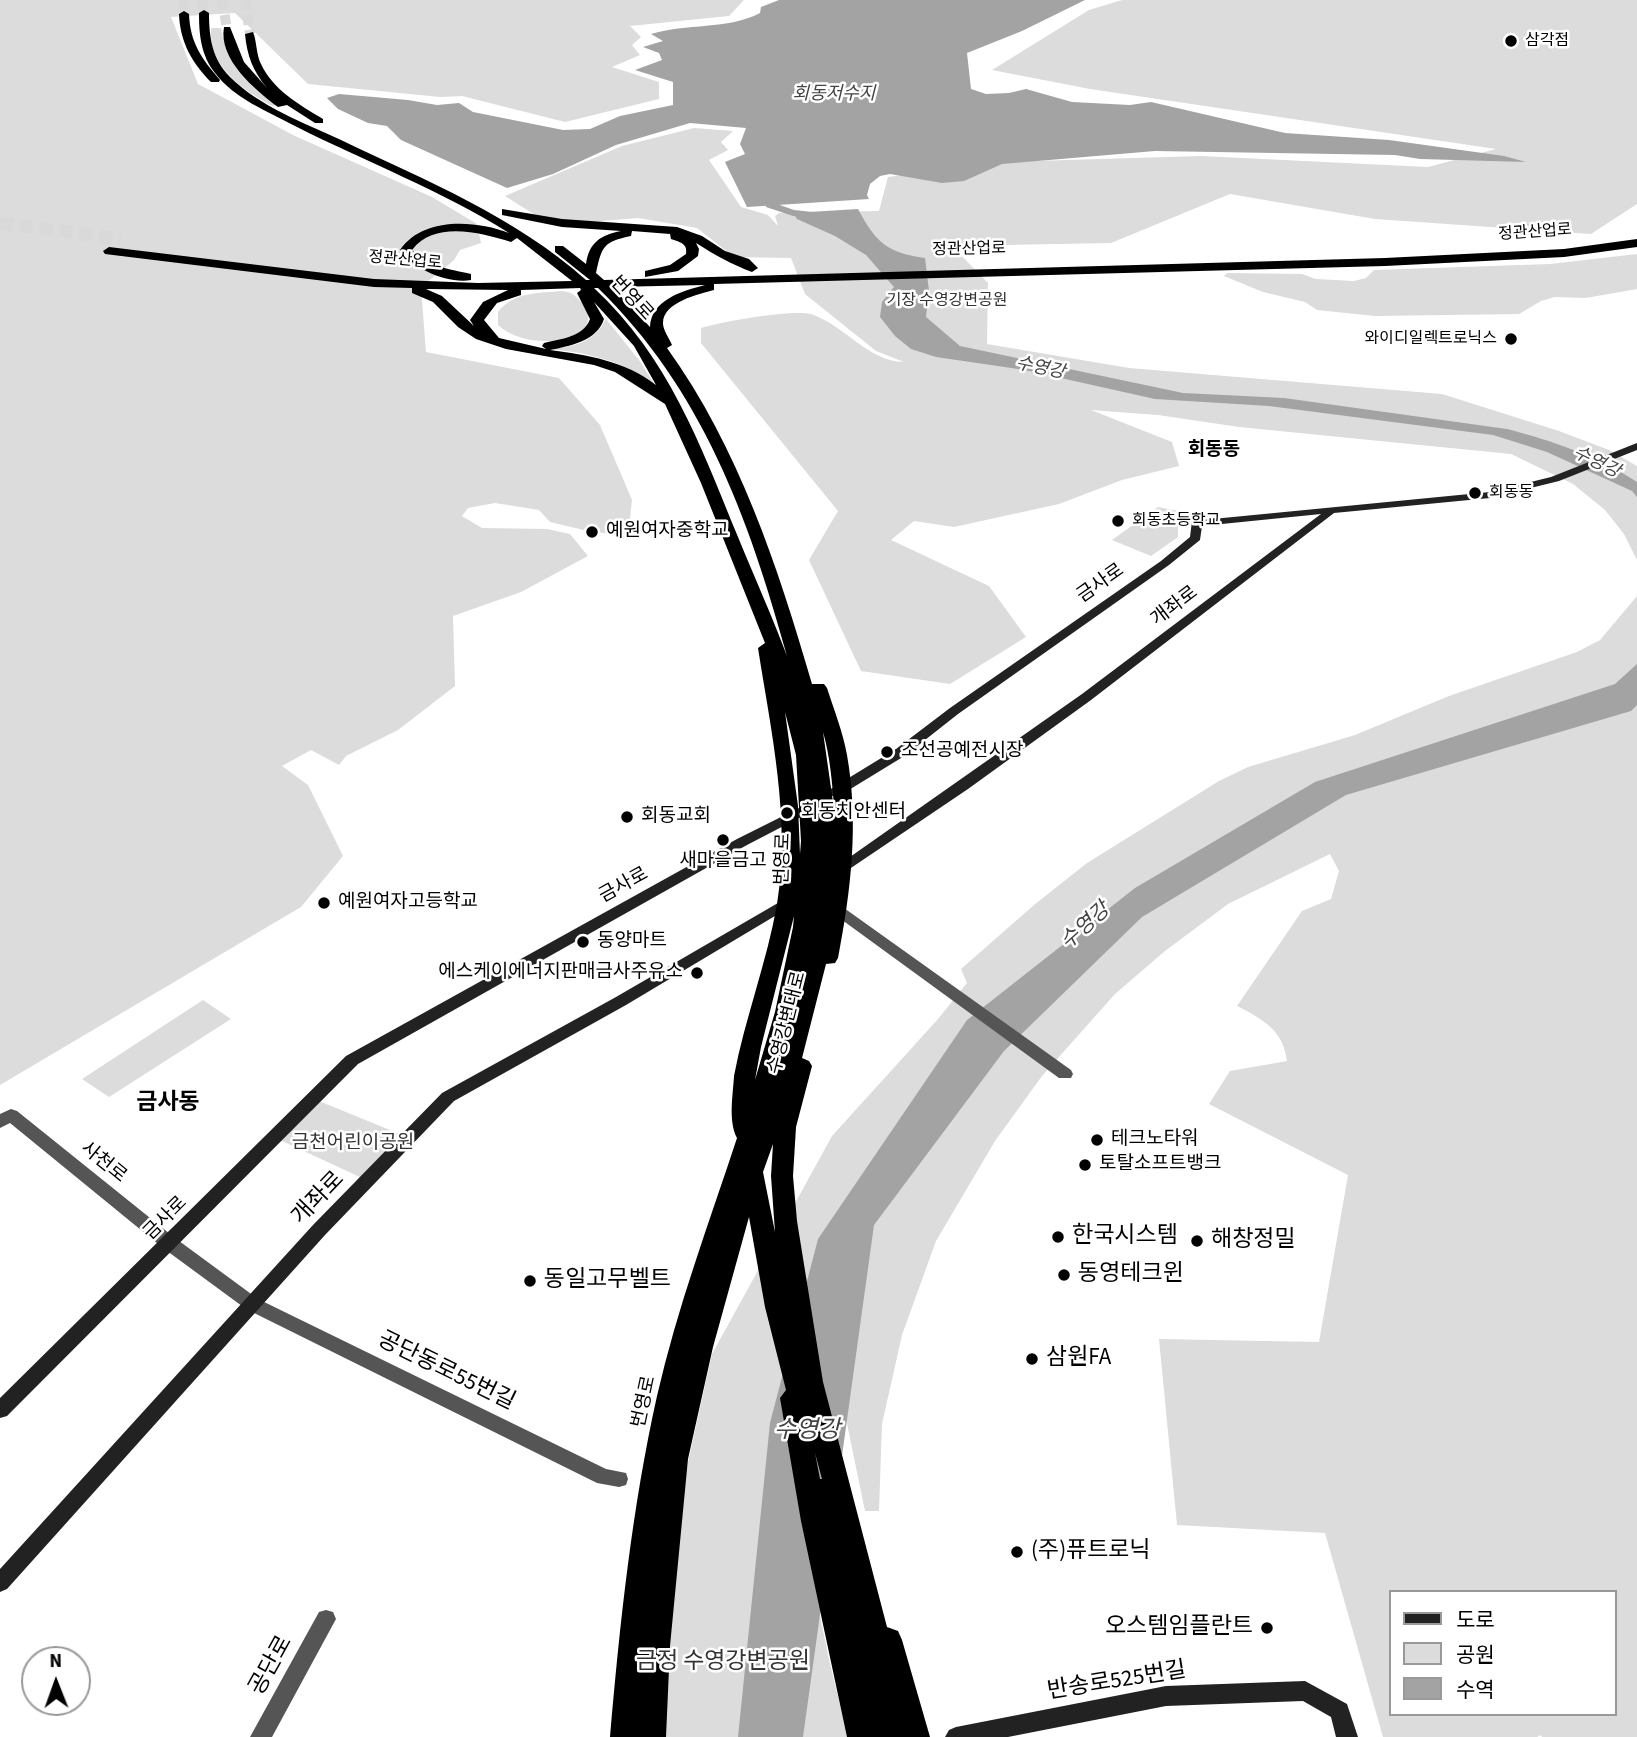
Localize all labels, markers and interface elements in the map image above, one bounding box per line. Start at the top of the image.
place label: 삼각점 [1525,31,1569,51]
marker: 삼각점 [1503,33,1519,49]
water label: 회동저수지 [793,84,875,106]
street label: 정관산업로 [1498,221,1572,245]
street label: 정관산업로 [932,240,1006,260]
street label: 정관산업로 [368,248,442,274]
street label: 번영로 [605,272,657,326]
park label: 기장 수영강변공원 [887,291,1007,311]
place label: 와이디일렉트로닉스 [1365,329,1497,349]
marker: 와이디일렉트로닉스 [1503,331,1519,347]
water label: 수영강 [1013,353,1067,385]
district label: 회동동 [1188,440,1240,462]
water label: 수영강 [1569,442,1623,484]
place label: 회동동 [1489,483,1533,503]
marker: 회동동 [1467,485,1483,501]
place label: 회동초등학교 [1132,511,1220,531]
marker: 회동초등학교 [1110,513,1126,529]
place label: 예원여자중학교 [606,521,728,543]
marker: 예원여자중학교 [584,524,600,540]
street label: 금사로 [1073,560,1129,608]
street label: 개좌로 [1147,582,1203,632]
place label: 조선공예전시장 [901,741,1023,763]
marker: 조선공예전시장 [879,744,895,760]
place label: 회동치안센터 [801,802,906,824]
marker: 회동치안센터 [779,805,795,821]
place label: 회동교회 [641,806,711,828]
marker: 회동교회 [619,809,635,825]
marker: 새마을금고 [715,832,731,848]
street label: 번영로 [772,832,796,886]
place label: 새마을금고 [679,851,767,873]
street label: 금사로 [596,863,652,909]
place label: 예원여자고등학교 [338,892,478,914]
marker: 예원여자고등학교 [316,895,332,911]
water label: 수영강 [1056,898,1116,956]
place label: 동양마트 [597,931,667,953]
marker: 동양마트 [575,934,591,950]
place label: 에스케이에너지판매금사주유소 [438,962,683,984]
marker: 에스케이에너지판매금사주유소 [689,965,705,981]
street label: 수영강변대로 [764,969,812,1077]
district label: 금사동 [136,1090,200,1118]
place label: 테크노타워 [1111,1129,1198,1151]
marker: 테크노타워 [1089,1132,1105,1148]
park label: 금천어린이공원 [292,1133,414,1155]
street label: 사천로 [75,1138,131,1188]
place label: 토탈소프트뱅크 [1099,1154,1221,1176]
marker: 토탈소프트뱅크 [1077,1157,1093,1173]
street label: 개좌로 [287,1167,351,1231]
street label: 금사로 [139,1192,193,1246]
place label: 한국시스템 [1072,1223,1178,1251]
place label: 해창정밀 [1211,1227,1296,1255]
marker: 한국시스템 [1050,1229,1066,1245]
marker: 해창정밀 [1189,1233,1205,1249]
place label: 동영테크윈 [1078,1261,1184,1289]
place label: 동일고무벨트 [544,1267,671,1295]
marker: 동영테크윈 [1056,1267,1072,1283]
marker: 동일고무벨트 [522,1273,538,1289]
street label: 공단동로55번길 [373,1327,519,1417]
place label: 삼원FA [1046,1345,1111,1373]
marker: 삼원FA [1024,1351,1040,1367]
street label: 번영로 [628,1374,662,1430]
water label: 수영강 [774,1418,840,1446]
place label: (주)퓨트로닉 [1031,1538,1151,1566]
marker: (주)퓨트로닉 [1009,1544,1025,1560]
legend [1388,1590,1616,1716]
text: 도로 [1456,1605,1495,1635]
place label: 오스템임플란트 [1105,1614,1253,1642]
marker: 오스템임플란트 [1259,1620,1275,1636]
street label: 공단로 [245,1632,299,1700]
text: 공원 [1456,1640,1495,1670]
north arrow [21,1646,91,1716]
text: N [49,1648,62,1675]
park label: 금정 수영강변공원 [636,1649,810,1677]
street label: 반송로525번길 [1046,1657,1188,1707]
text: 수역 [1456,1675,1495,1705]

